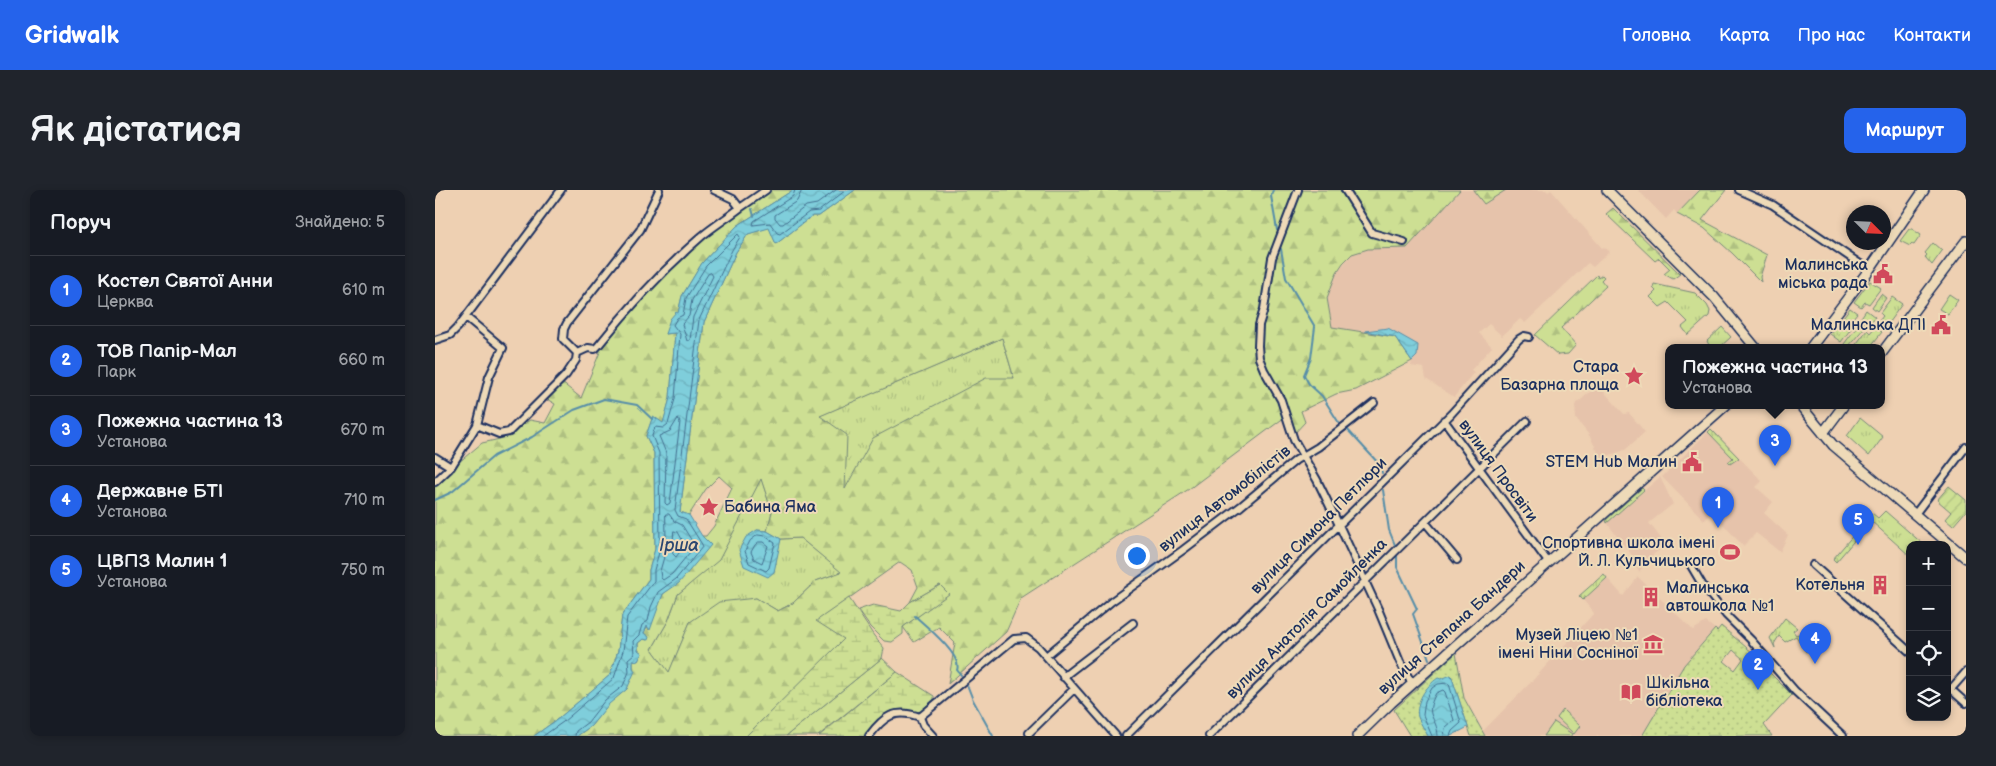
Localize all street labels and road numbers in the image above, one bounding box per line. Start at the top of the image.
street label: вулиця Просвіти [1454,416,1542,526]
street label: вулиця Автомобілістів [1155,441,1295,556]
street label: вулиця Симона Петлюри [1247,454,1391,598]
street label: вулиця Анатолія Самойленка [1223,534,1392,703]
street label: вулиця Степана Бандери [1375,557,1529,699]

